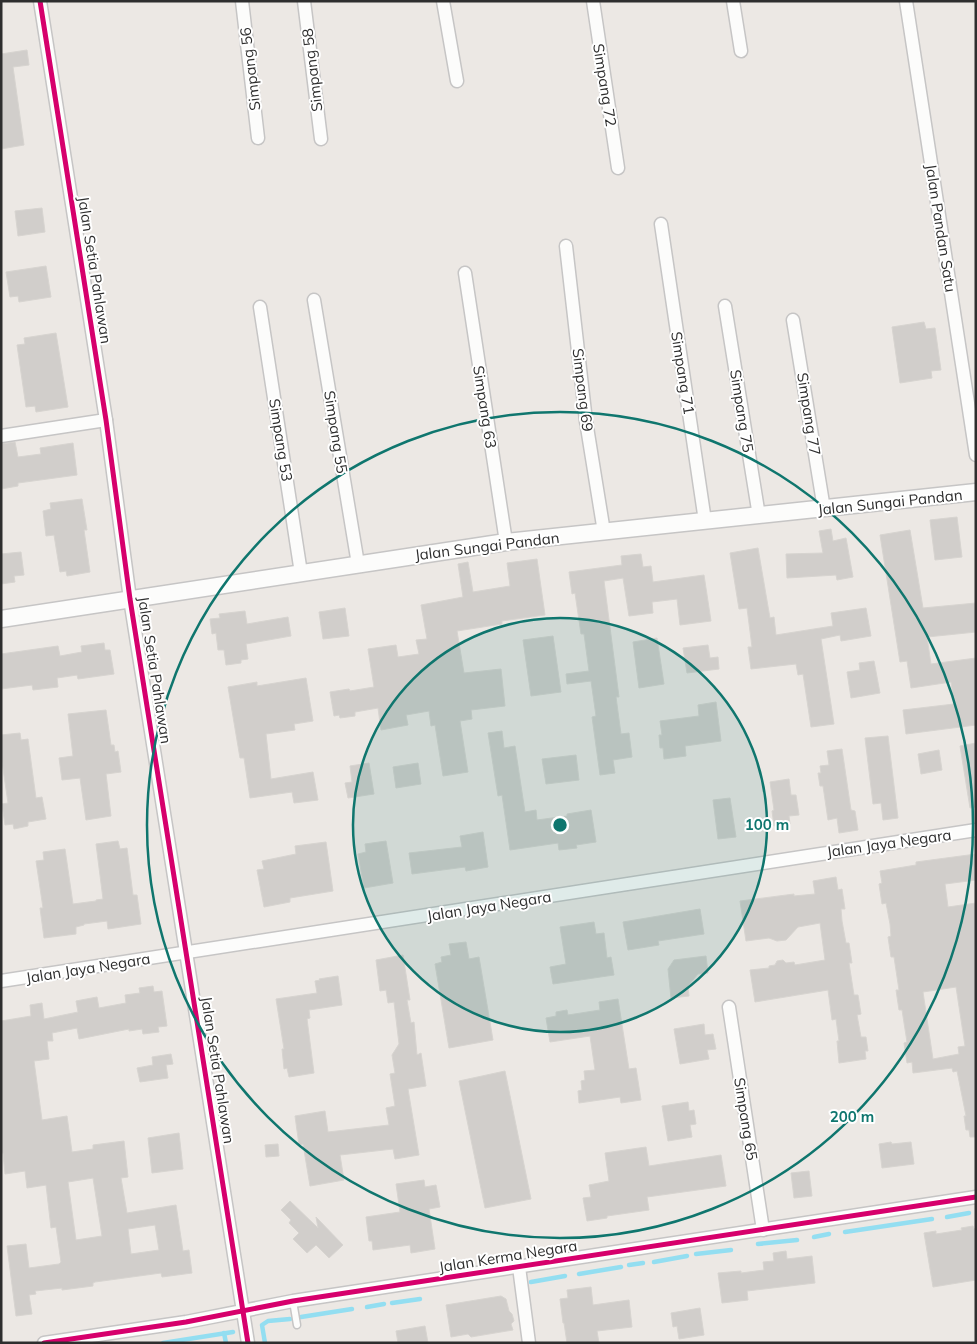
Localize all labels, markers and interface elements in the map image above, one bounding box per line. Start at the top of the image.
street label: Simpang 56 [235,26,265,112]
street label: Simpang 58 [297,27,327,113]
street label: Simpang 72 [589,42,621,128]
street label: Jalan Pandan Satu [921,163,961,293]
street label: Jalan Setia Pahlawan [74,195,116,345]
street label: Simpang 71 [667,330,699,416]
street label: Simpang 69 [568,347,598,433]
street label: Simpang 63 [469,364,501,450]
street label: Simpang 75 [726,368,758,454]
street label: Simpang 77 [793,371,825,457]
street label: Simpang 55 [320,389,352,475]
street label: Simpang 53 [265,397,297,483]
street label: Jalan Sungai Pandan [817,485,963,519]
street label: Jalan Sungai Pandan [414,528,560,564]
street label: Jalan Setia Pahlawan [134,595,176,745]
text: 100 m [745,815,789,834]
centre of rings [551,816,569,834]
street label: Jalan Jaya Negara [825,825,953,861]
street label: Jalan Jaya Negara [425,887,553,925]
street label: Jalan Jaya Negara [24,949,152,987]
street label: Jalan Setia Pahlawan [197,995,239,1145]
street label: Simpang 65 [730,1076,762,1162]
text: 200 m [830,1107,874,1126]
street label: Jalan Kerma Negara [437,1236,579,1276]

